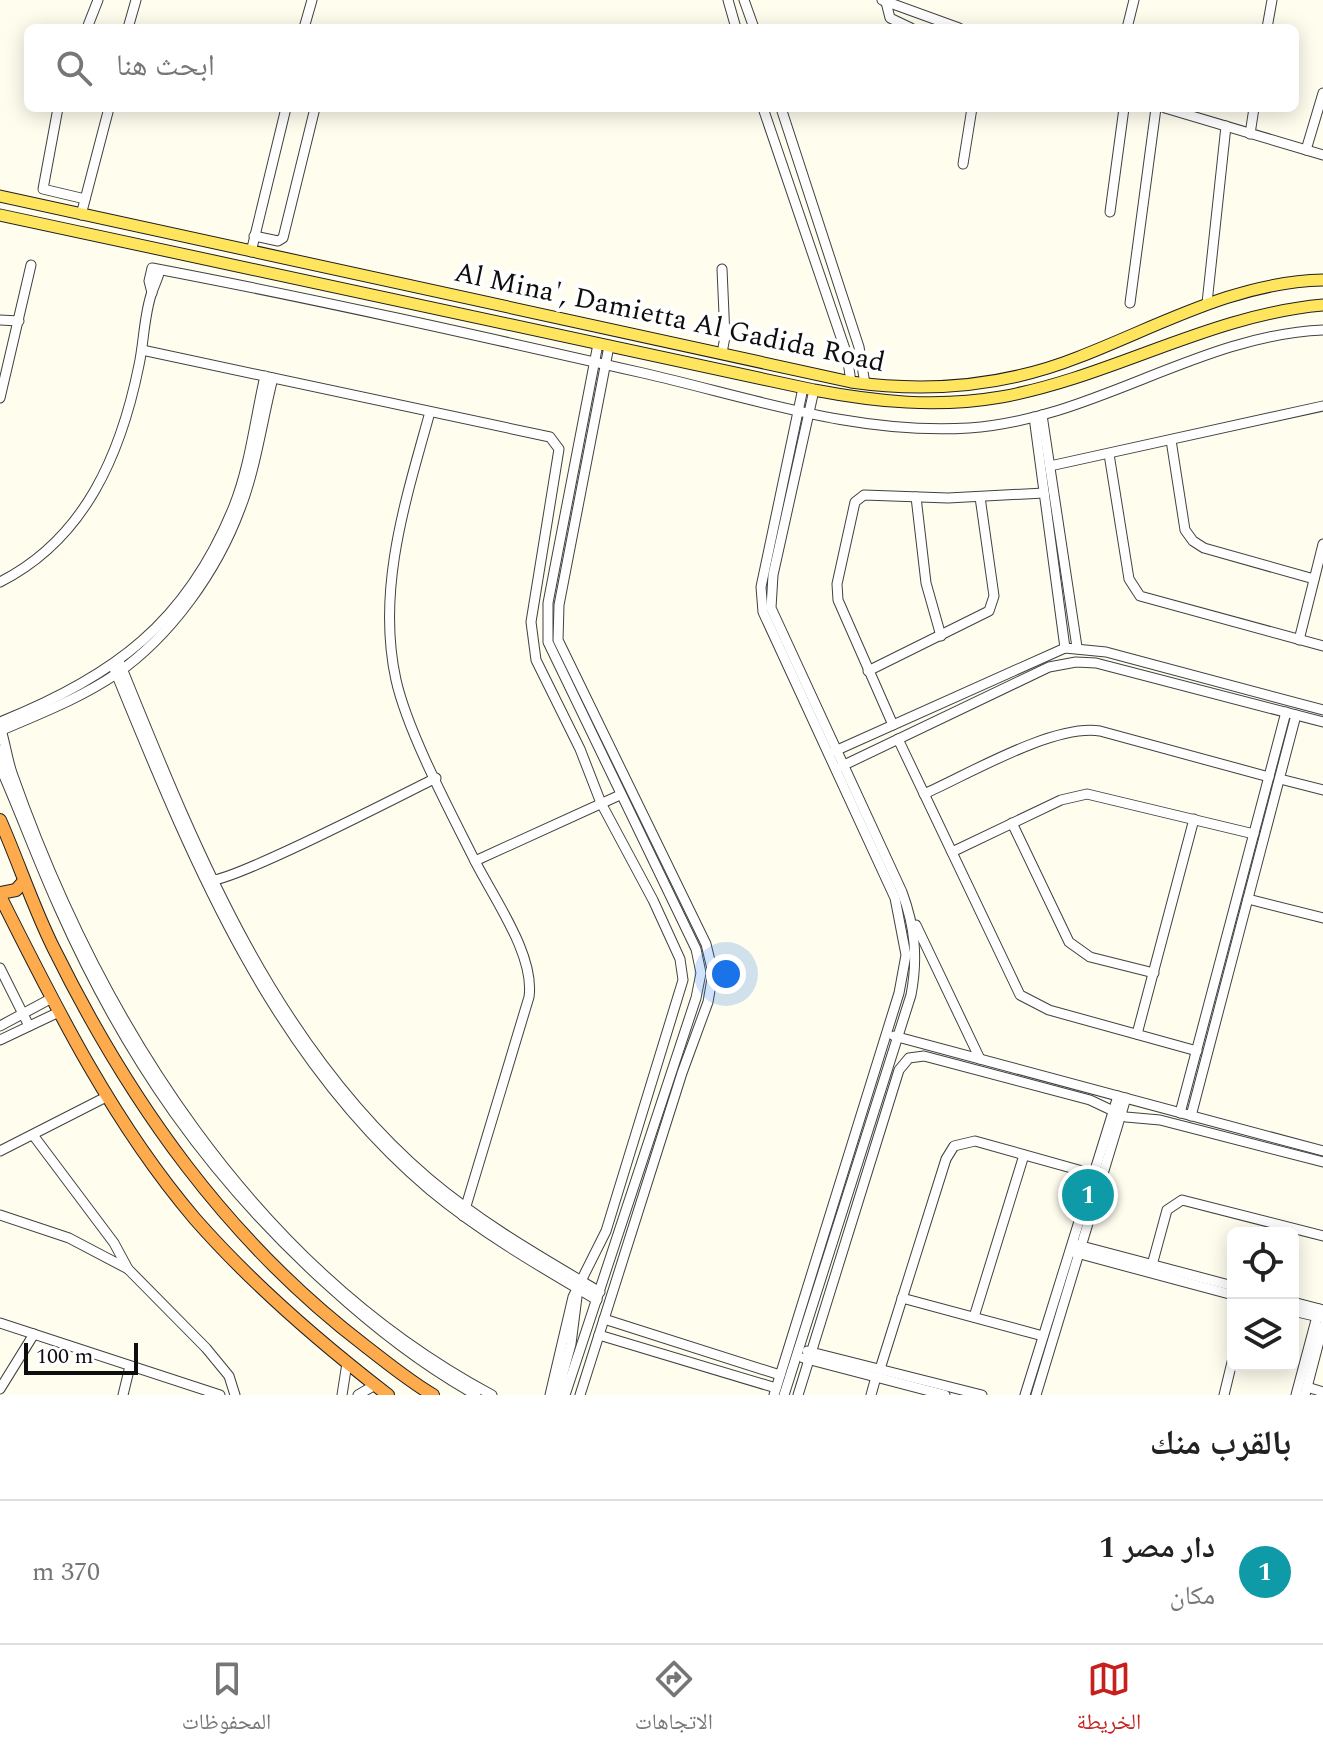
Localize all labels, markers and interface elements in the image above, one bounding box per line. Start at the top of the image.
search box [24,24,1299,112]
text: ابحث هنا [116,43,215,89]
icon: search [52,46,96,90]
street label: Al Mina', Damietta Al Gadida Road [450,251,889,384]
your location [706,954,746,994]
pin: 1 [1062,1165,1114,1225]
map controls [1227,1227,1299,1371]
button: locate [1227,1227,1299,1299]
button: layers [1227,1299,1299,1371]
scale bar [24,1339,138,1375]
text: 100 m [36,1340,93,1373]
text: بالقرب منك [1150,1418,1291,1470]
text: دار مصر 1 [1099,1525,1215,1571]
text: 370 m [32,1552,100,1592]
text: 1 [1258,1552,1272,1592]
text: مكان [1169,1576,1215,1616]
tab: المحفوظات [182,1657,271,1743]
tab: الاتجاهات [635,1657,713,1743]
tab: الخريطة [1076,1657,1141,1743]

